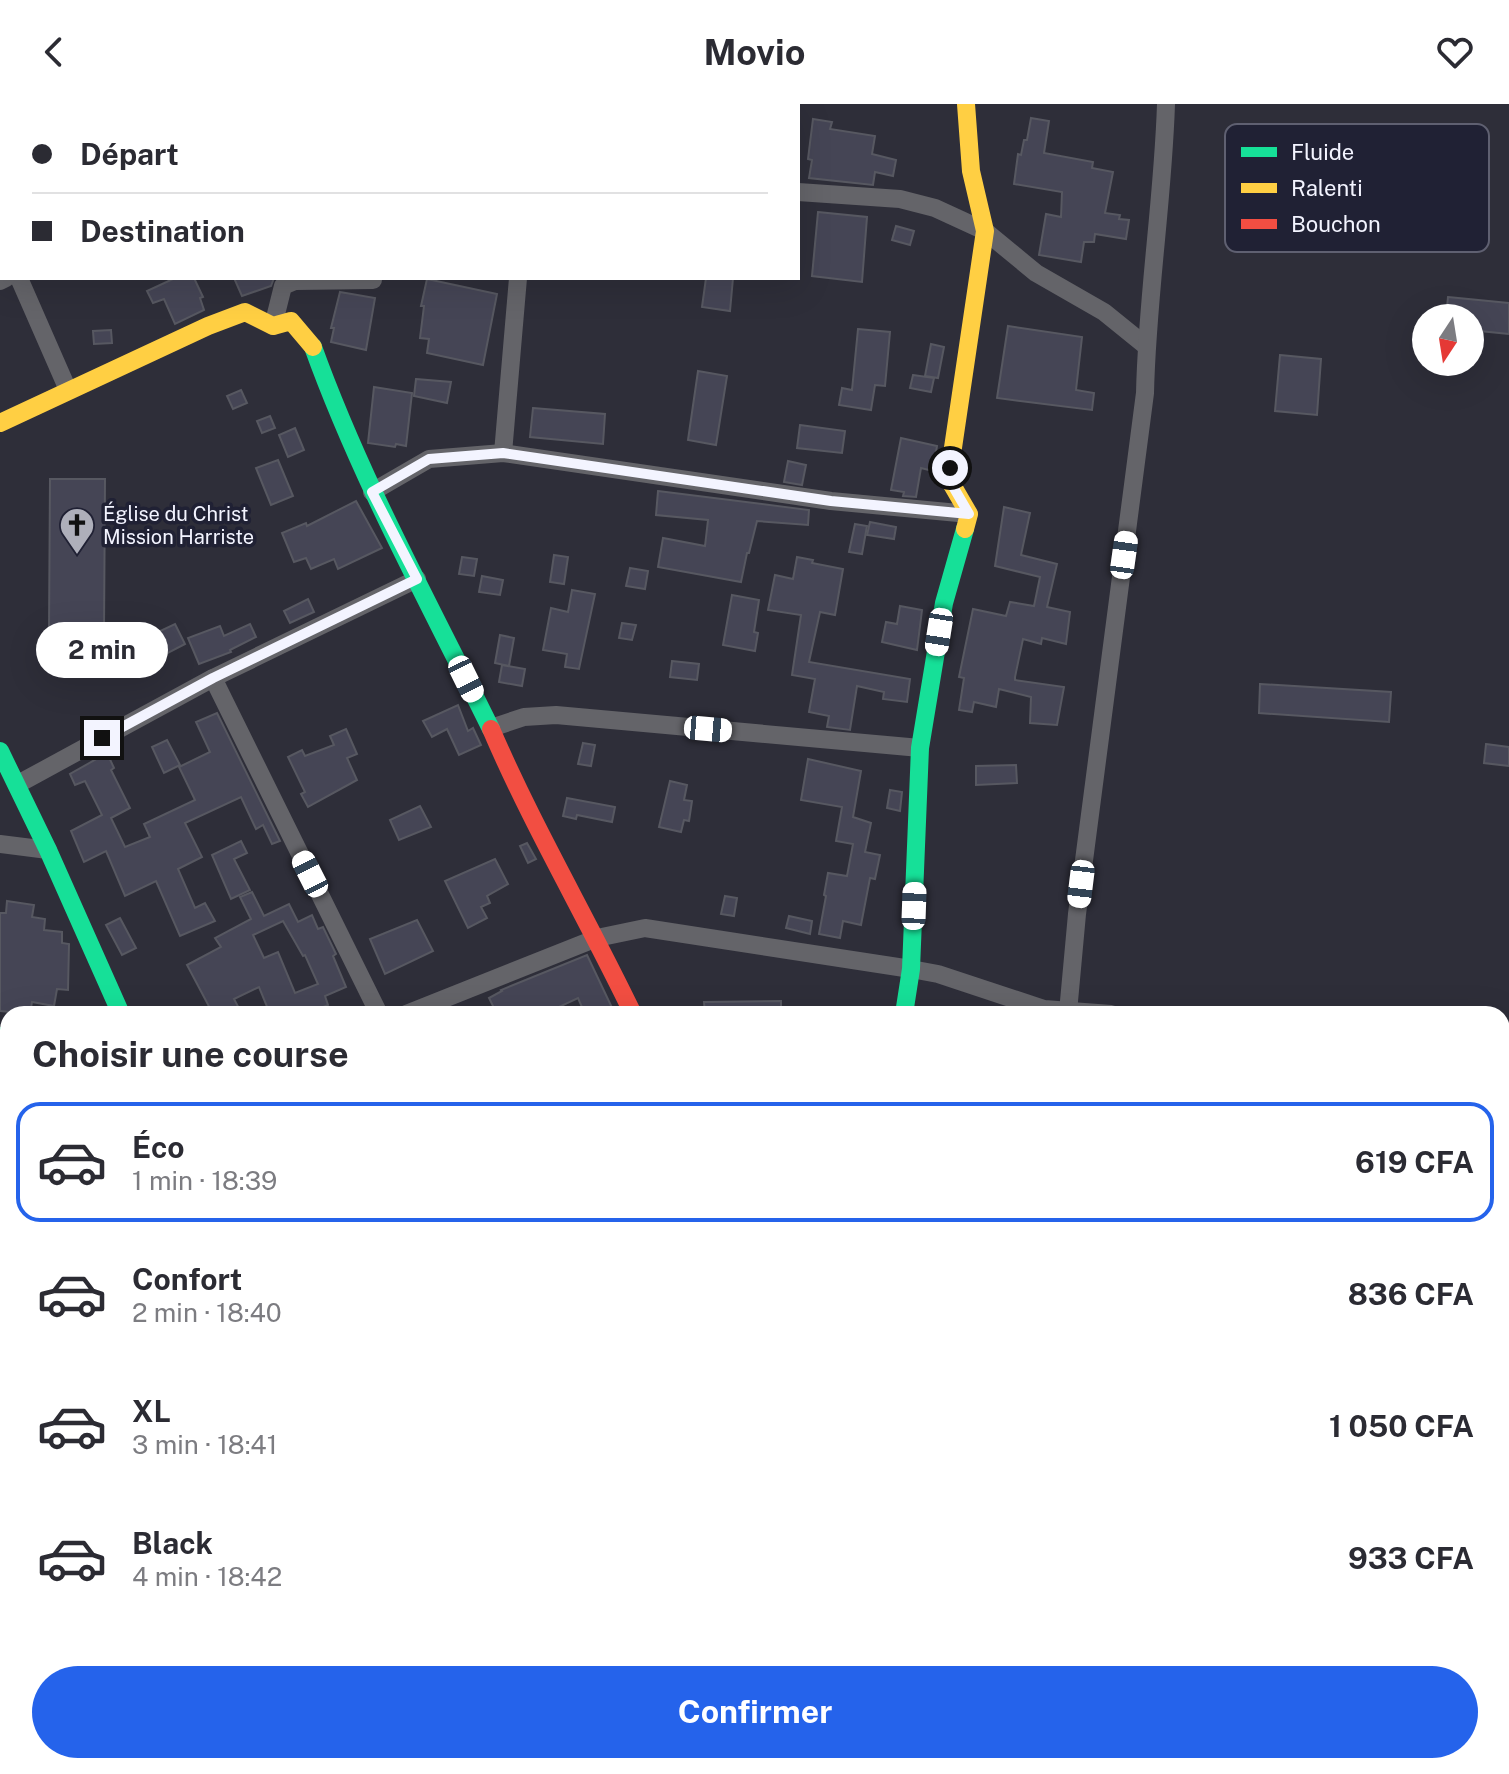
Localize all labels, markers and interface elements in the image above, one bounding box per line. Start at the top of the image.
icon: back [32,30,76,74]
icon: heart [1433,30,1477,74]
text: Movio [704,31,805,73]
legend [1225,124,1489,252]
text: Départ [80,136,179,172]
text: Fluide [1291,139,1354,165]
text: Ralenti [1291,175,1363,201]
text: Bouchon [1291,211,1381,237]
text: Destination [80,213,245,249]
north arrow [1412,304,1484,376]
map controls [1412,304,1484,376]
route start [932,450,968,486]
place label: Église du Christ Mission Harriste [103,501,254,549]
church icon: Église du Christ Mission Harriste [58,506,96,556]
car [1109,530,1139,580]
car [923,606,955,658]
callout: 2 min [36,622,168,678]
text: 2 min [68,634,136,665]
car [445,652,487,706]
car [683,715,733,743]
route end [84,720,120,756]
car [288,847,332,901]
car [1066,859,1096,909]
car [901,882,927,930]
text: Choisir une course [32,1033,349,1075]
icon: car [36,1126,108,1198]
text: Éco [132,1129,185,1165]
text: 619 CFA [1355,1144,1474,1180]
text: 1 min · 18:39 [132,1165,277,1196]
icon: car [36,1258,108,1330]
text: Confort [132,1261,242,1297]
text: 836 CFA [1348,1276,1474,1312]
text: 2 min · 18:40 [132,1297,282,1328]
icon: car [36,1390,108,1462]
text: XL [132,1393,171,1429]
text: 1 050 CFA [1329,1408,1474,1444]
text: 3 min · 18:41 [132,1429,277,1460]
icon: car [36,1522,108,1594]
text: Black [132,1525,213,1561]
text: 933 CFA [1348,1540,1474,1576]
text: 4 min · 18:42 [132,1561,282,1592]
button: Confirmer [32,1666,1478,1758]

